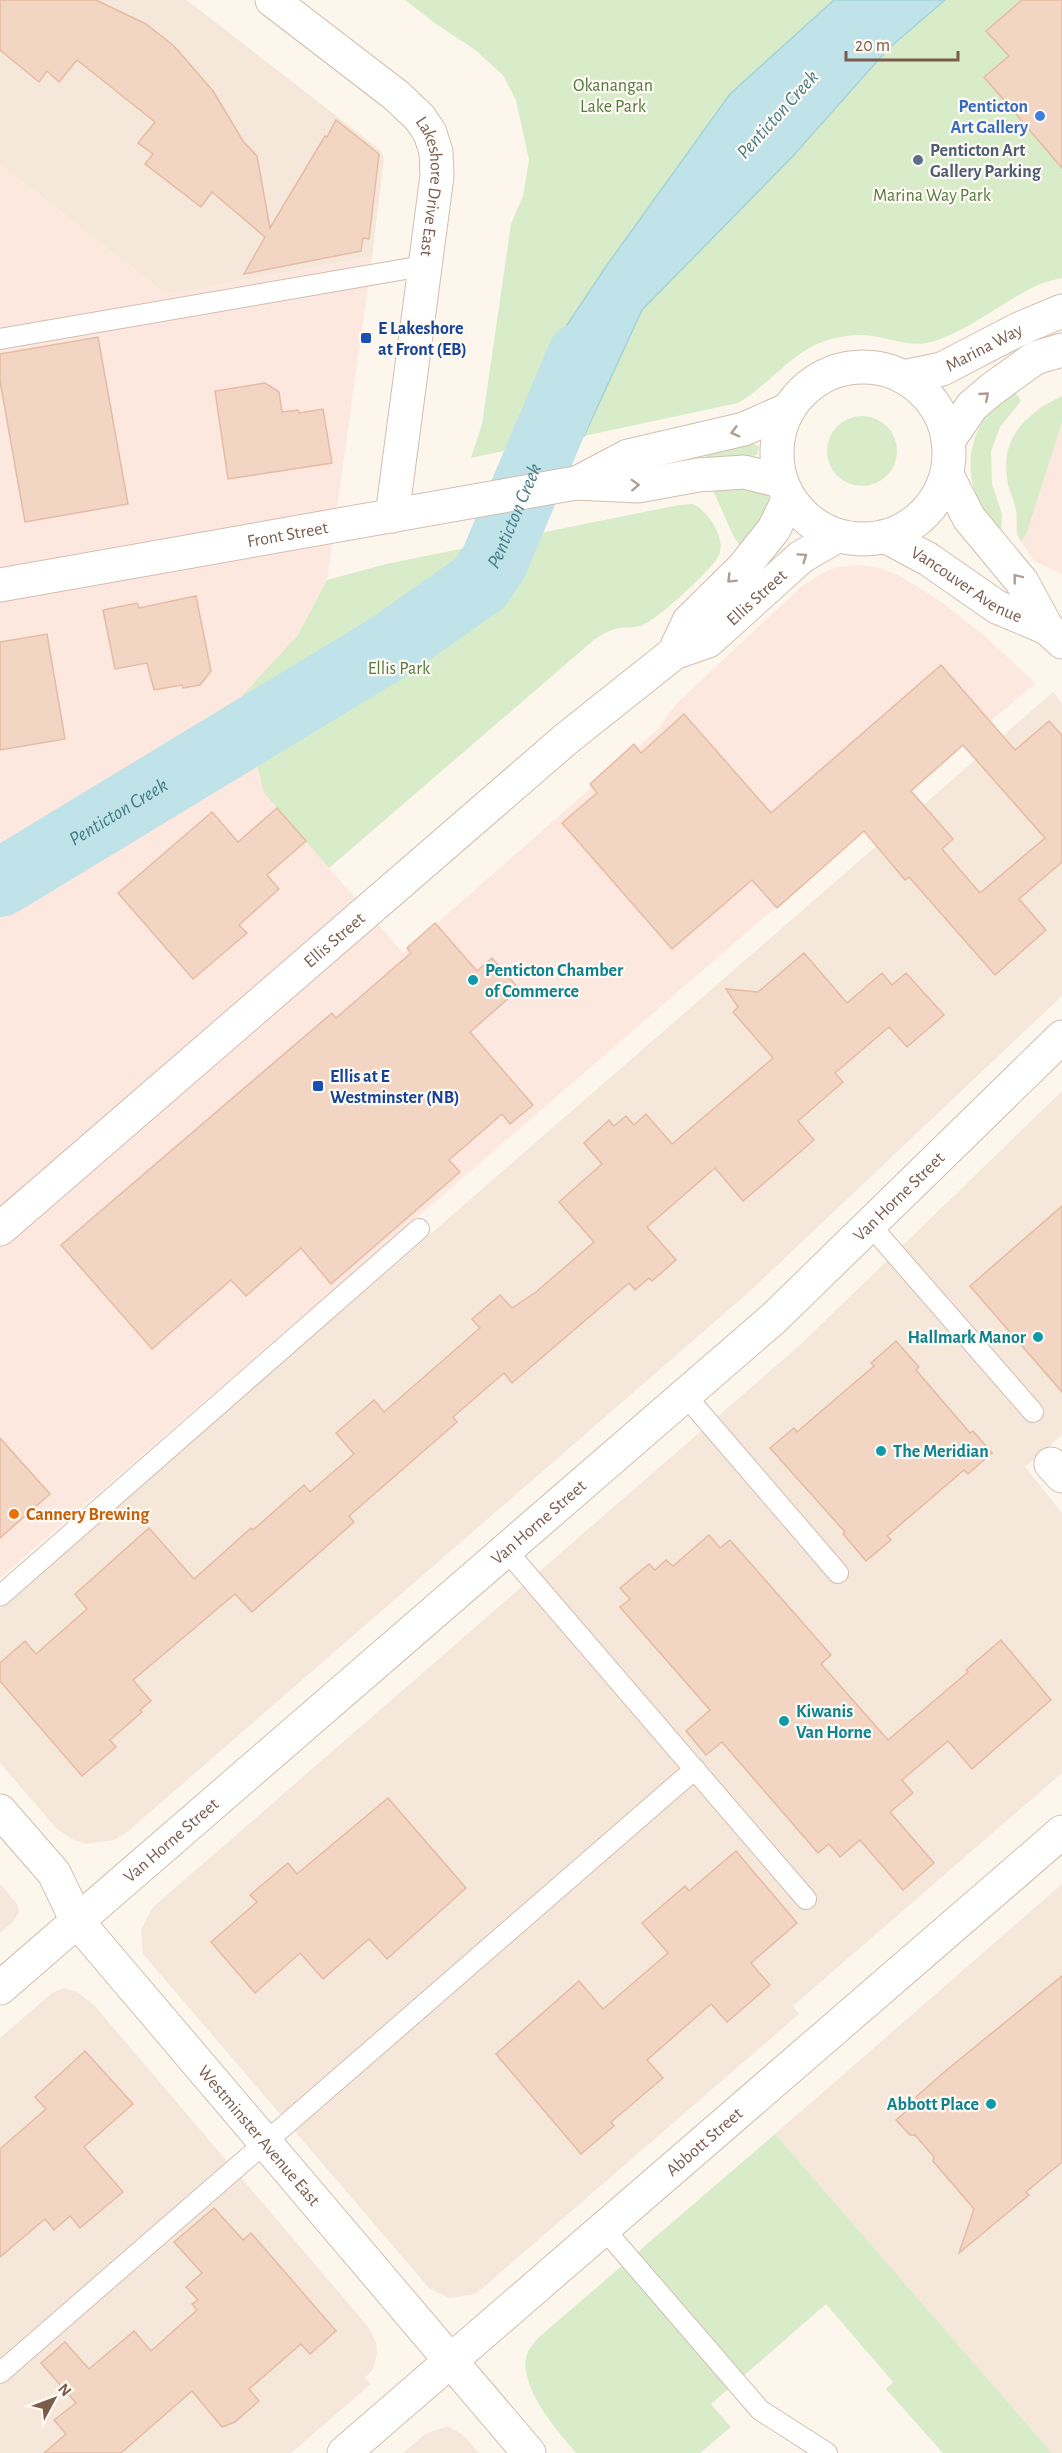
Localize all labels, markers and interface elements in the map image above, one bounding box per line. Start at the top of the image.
scale bar [846,24,958,62]
text: 20 m [855,37,890,55]
water label: Penticton Creek [733,67,822,163]
park label: Okanangan Lake Park [573,77,653,116]
place label: Penticton Art Gallery [951,98,1029,137]
marker: Penticton Art Gallery [1033,109,1047,123]
street label: Lakeshore Drive East [412,113,445,258]
place label: Penticton Art Gallery Parking [930,142,1042,181]
marker: Penticton Art Gallery Parking [911,153,925,167]
park label: Marina Way Park [873,187,992,205]
place label: E Lakeshore at Front (EB) [378,320,467,359]
street label: Marina Way [943,321,1026,375]
marker: E Lakeshore at Front (EB) [359,331,373,345]
one-way arrow [978,392,989,403]
one-way arrow [730,425,741,437]
water label: Penticton Creek [484,461,545,572]
one-way arrow [630,479,639,491]
street label: Front Street [246,519,330,551]
street label: Vancouver Avenue [908,544,1025,627]
one-way arrow [796,553,807,564]
street label: Ellis Street [724,566,791,629]
one-way arrow [728,572,739,583]
one-way arrow [1014,573,1025,584]
park label: Ellis Park [368,660,431,678]
water label: Penticton Creek [66,775,171,850]
street label: Ellis Street [301,909,369,971]
place label: Penticton Chamber of Commerce [485,962,624,1001]
marker: Penticton Chamber of Commerce [466,973,480,987]
place label: Ellis at E Westminster (NB) [330,1068,460,1107]
marker: Ellis at E Westminster (NB) [311,1079,325,1093]
street label: Van Horne Street [851,1149,949,1245]
place label: Hallmark Manor [908,1329,1027,1347]
marker: Hallmark Manor [1031,1330,1045,1344]
place label: The Meridian [893,1443,989,1461]
marker: The Meridian [874,1444,888,1458]
street label: Van Horne Street [488,1477,590,1569]
place label: Cannery Brewing [26,1506,150,1524]
marker: Cannery Brewing [7,1507,21,1521]
place label: Kiwanis Van Horne [796,1703,872,1742]
marker: Kiwanis Van Horne [777,1714,791,1728]
street label: Van Horne Street [121,1795,223,1887]
street label: Westminster Avenue East [194,2063,323,2210]
place label: Abbott Place [887,2096,979,2114]
marker: Abbott Place [984,2097,998,2111]
street label: Abbott Street [663,2104,747,2180]
north arrow [24,2369,84,2429]
text: N [55,2380,74,2399]

